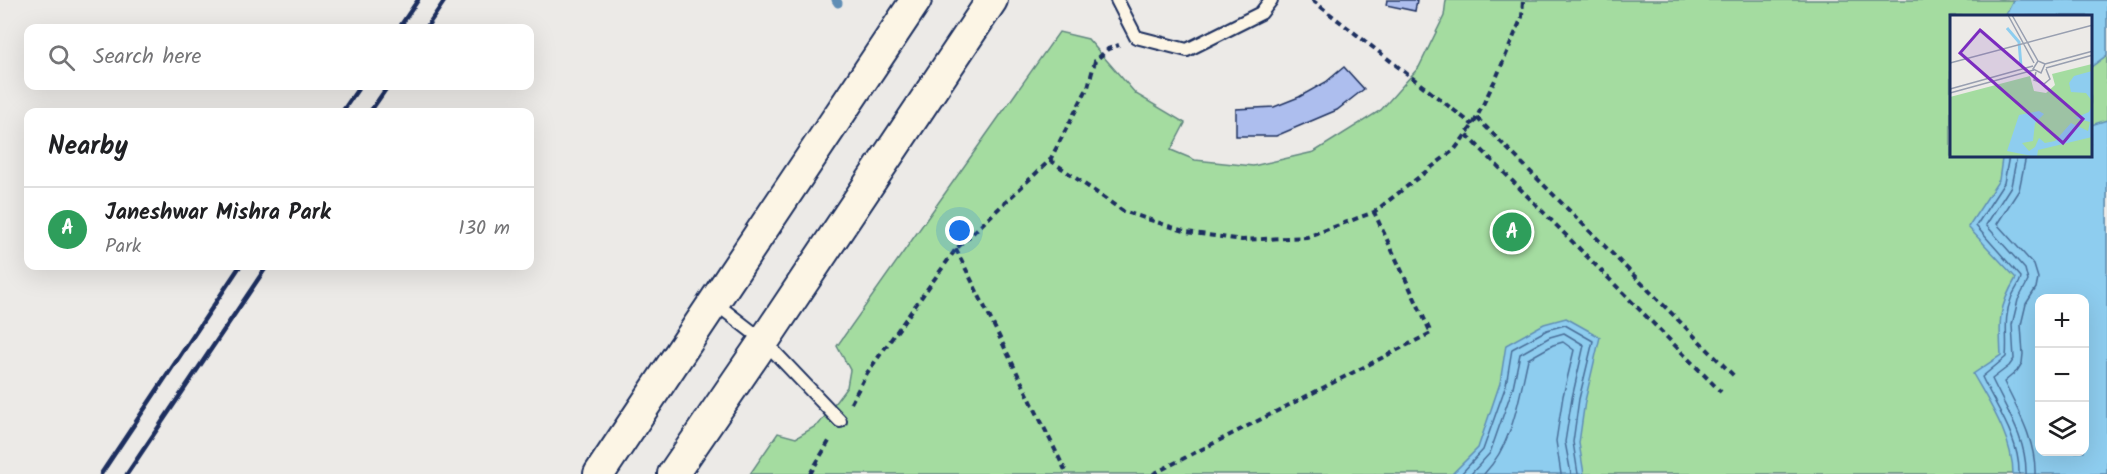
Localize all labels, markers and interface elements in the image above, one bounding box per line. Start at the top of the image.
inset map [1950,15,2092,158]
search box [24,24,534,90]
text: Search here [93,40,201,75]
icon: search [45,41,78,74]
text: Nearby [48,126,128,168]
text: Janeshwar Mishra Park [105,196,331,231]
pin: A [1492,210,1532,254]
text: A [61,213,74,245]
text: 130 m [458,213,510,245]
your location [945,216,974,245]
text: Park [105,231,141,263]
map controls [2035,294,2089,456]
button: + [2035,294,2089,348]
button: − [2035,348,2089,402]
button: layers [2035,402,2089,456]

